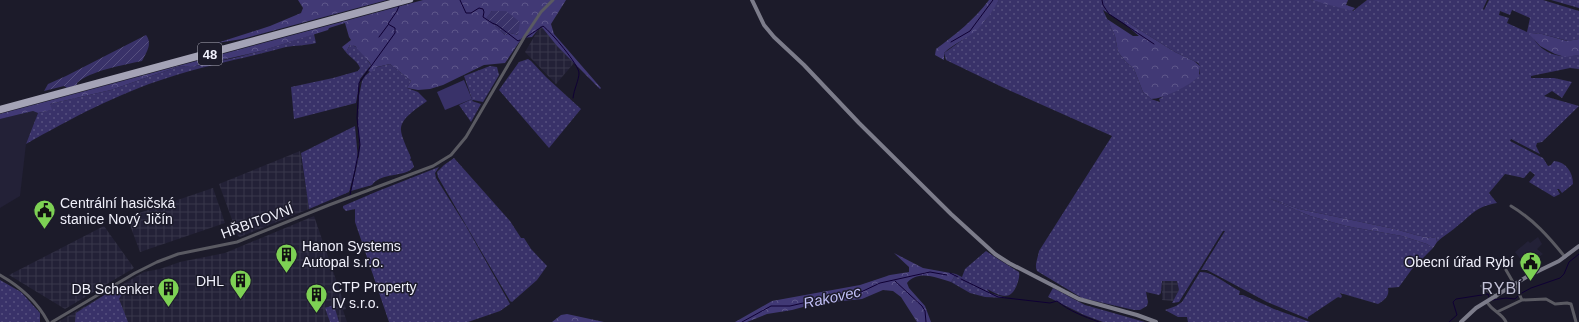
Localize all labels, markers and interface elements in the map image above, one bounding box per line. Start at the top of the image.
road number: 48 [198,43,222,65]
place label: Centrální hasičská stanice Nový Jičín [60,195,175,227]
public building icon: Centrální hasičská stanice Nový Jičín [32,198,58,231]
street label: HŘBITOVNÍ [219,200,296,242]
place label: Hanon Systems Autopal s.r.o. [302,238,401,270]
building icon: Hanon Systems Autopal s.r.o. [274,241,300,274]
public building icon: Obecní úřad Rybí [1517,249,1543,282]
place label: Obecní úřad Rybí [1404,254,1514,270]
building icon: DHL [227,268,253,301]
place label: DHL [196,273,224,289]
building icon: DB Schenker [156,276,182,309]
place label: CTP Property IV s.r.o. [332,279,417,311]
district label: RYBÍ [1481,279,1523,297]
place label: DB Schenker [72,281,154,297]
building icon: CTP Property IV s.r.o. [303,282,329,315]
water label: Rakovec [802,283,863,311]

